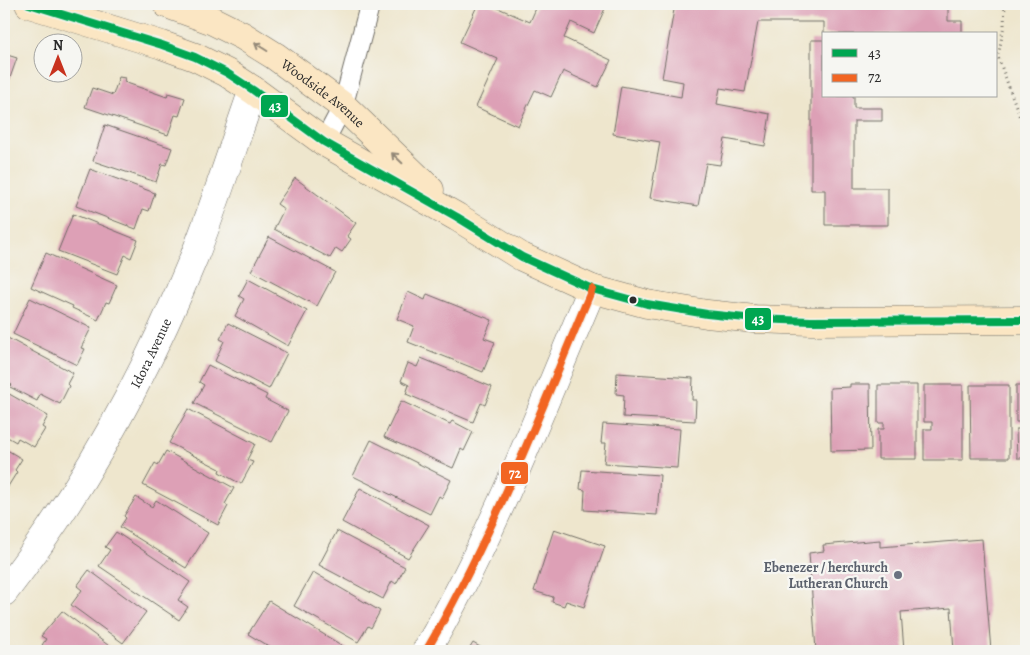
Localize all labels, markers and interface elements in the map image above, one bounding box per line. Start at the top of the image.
north arrow [32,32,82,82]
legend [822,32,998,98]
text: N [53,36,63,55]
one-way arrow [254,42,268,52]
text: 43 [868,43,881,63]
street label: Woodside Avenue [277,54,369,132]
text: 72 [868,67,881,87]
line badge: 43 [260,94,289,118]
text: 43 [269,97,281,116]
one-way arrow [391,152,403,165]
unlabelled marker [628,295,638,305]
line badge: 43 [744,307,772,331]
text: 43 [752,310,764,329]
street label: Idora Avenue [126,315,176,391]
line badge: 72 [500,461,529,485]
text: 72 [509,464,522,483]
place label: Ebenezer / herchurch Lutheran Church [763,558,888,593]
marker: Ebenezer / herchurch Lutheran Church [892,569,904,581]

